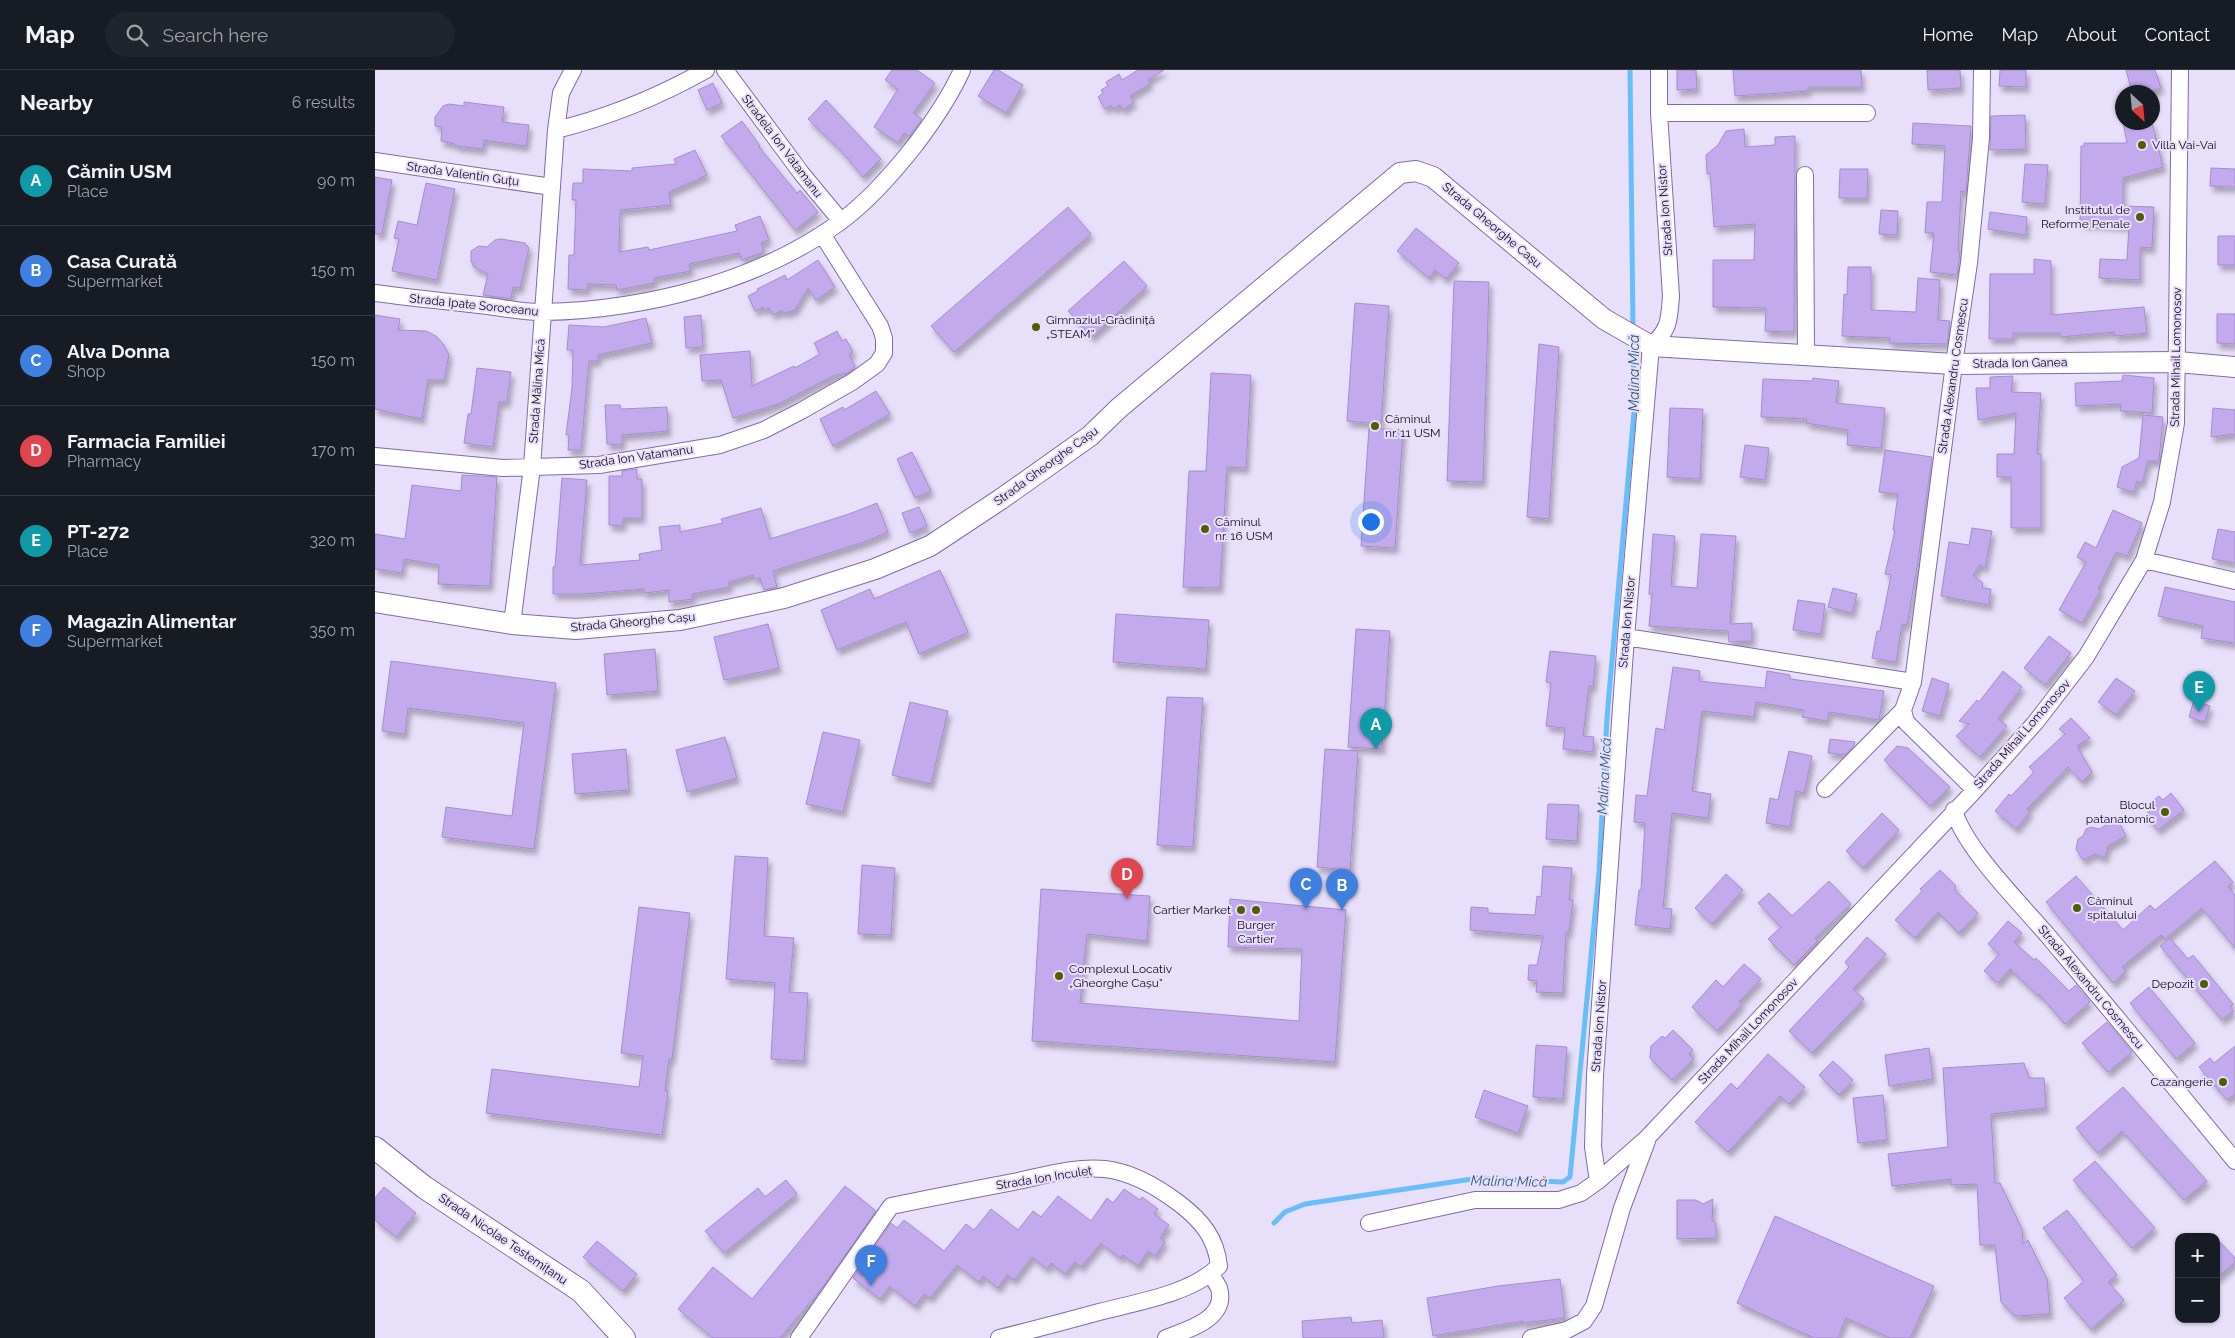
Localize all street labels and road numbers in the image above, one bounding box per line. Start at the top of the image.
street label: Stradela Ion Vatamanu [739,92,825,200]
street label: Strada Valentin Guțu [406,159,520,189]
street label: Strada Ion Nistor [1655,163,1675,256]
street label: Strada Gheorghe Cașu [1440,179,1544,271]
street label: Strada Mihail Lomonosov [2168,286,2184,427]
street label: Strada Ipate Soroceanu [409,291,539,319]
street label: Strada Alexandru Cosmescu [1935,297,1971,455]
street label: Strada Mălina Mică [526,338,548,444]
street label: Strada Ion Ganea [1972,355,2068,371]
street label: Strada Gheorghe Cașu [991,424,1101,508]
street label: Strada Ion Vatamanu [578,442,694,472]
street label: Strada Ion Nistor [1616,575,1638,668]
street label: Strada Gheorghe Cașu [570,610,696,634]
street label: Strada Mihail Lomonosov [1971,676,2073,791]
street label: Strada Alexandru Cosmescu [2035,922,2147,1052]
street label: Strada Mihail Lomonosov [1695,975,1801,1087]
street label: Strada Ion Nistor [1589,979,1609,1072]
street label: Strada Ion Inculeț [995,1163,1093,1193]
street label: Strada Nicolae Testemițanu [436,1191,570,1287]

